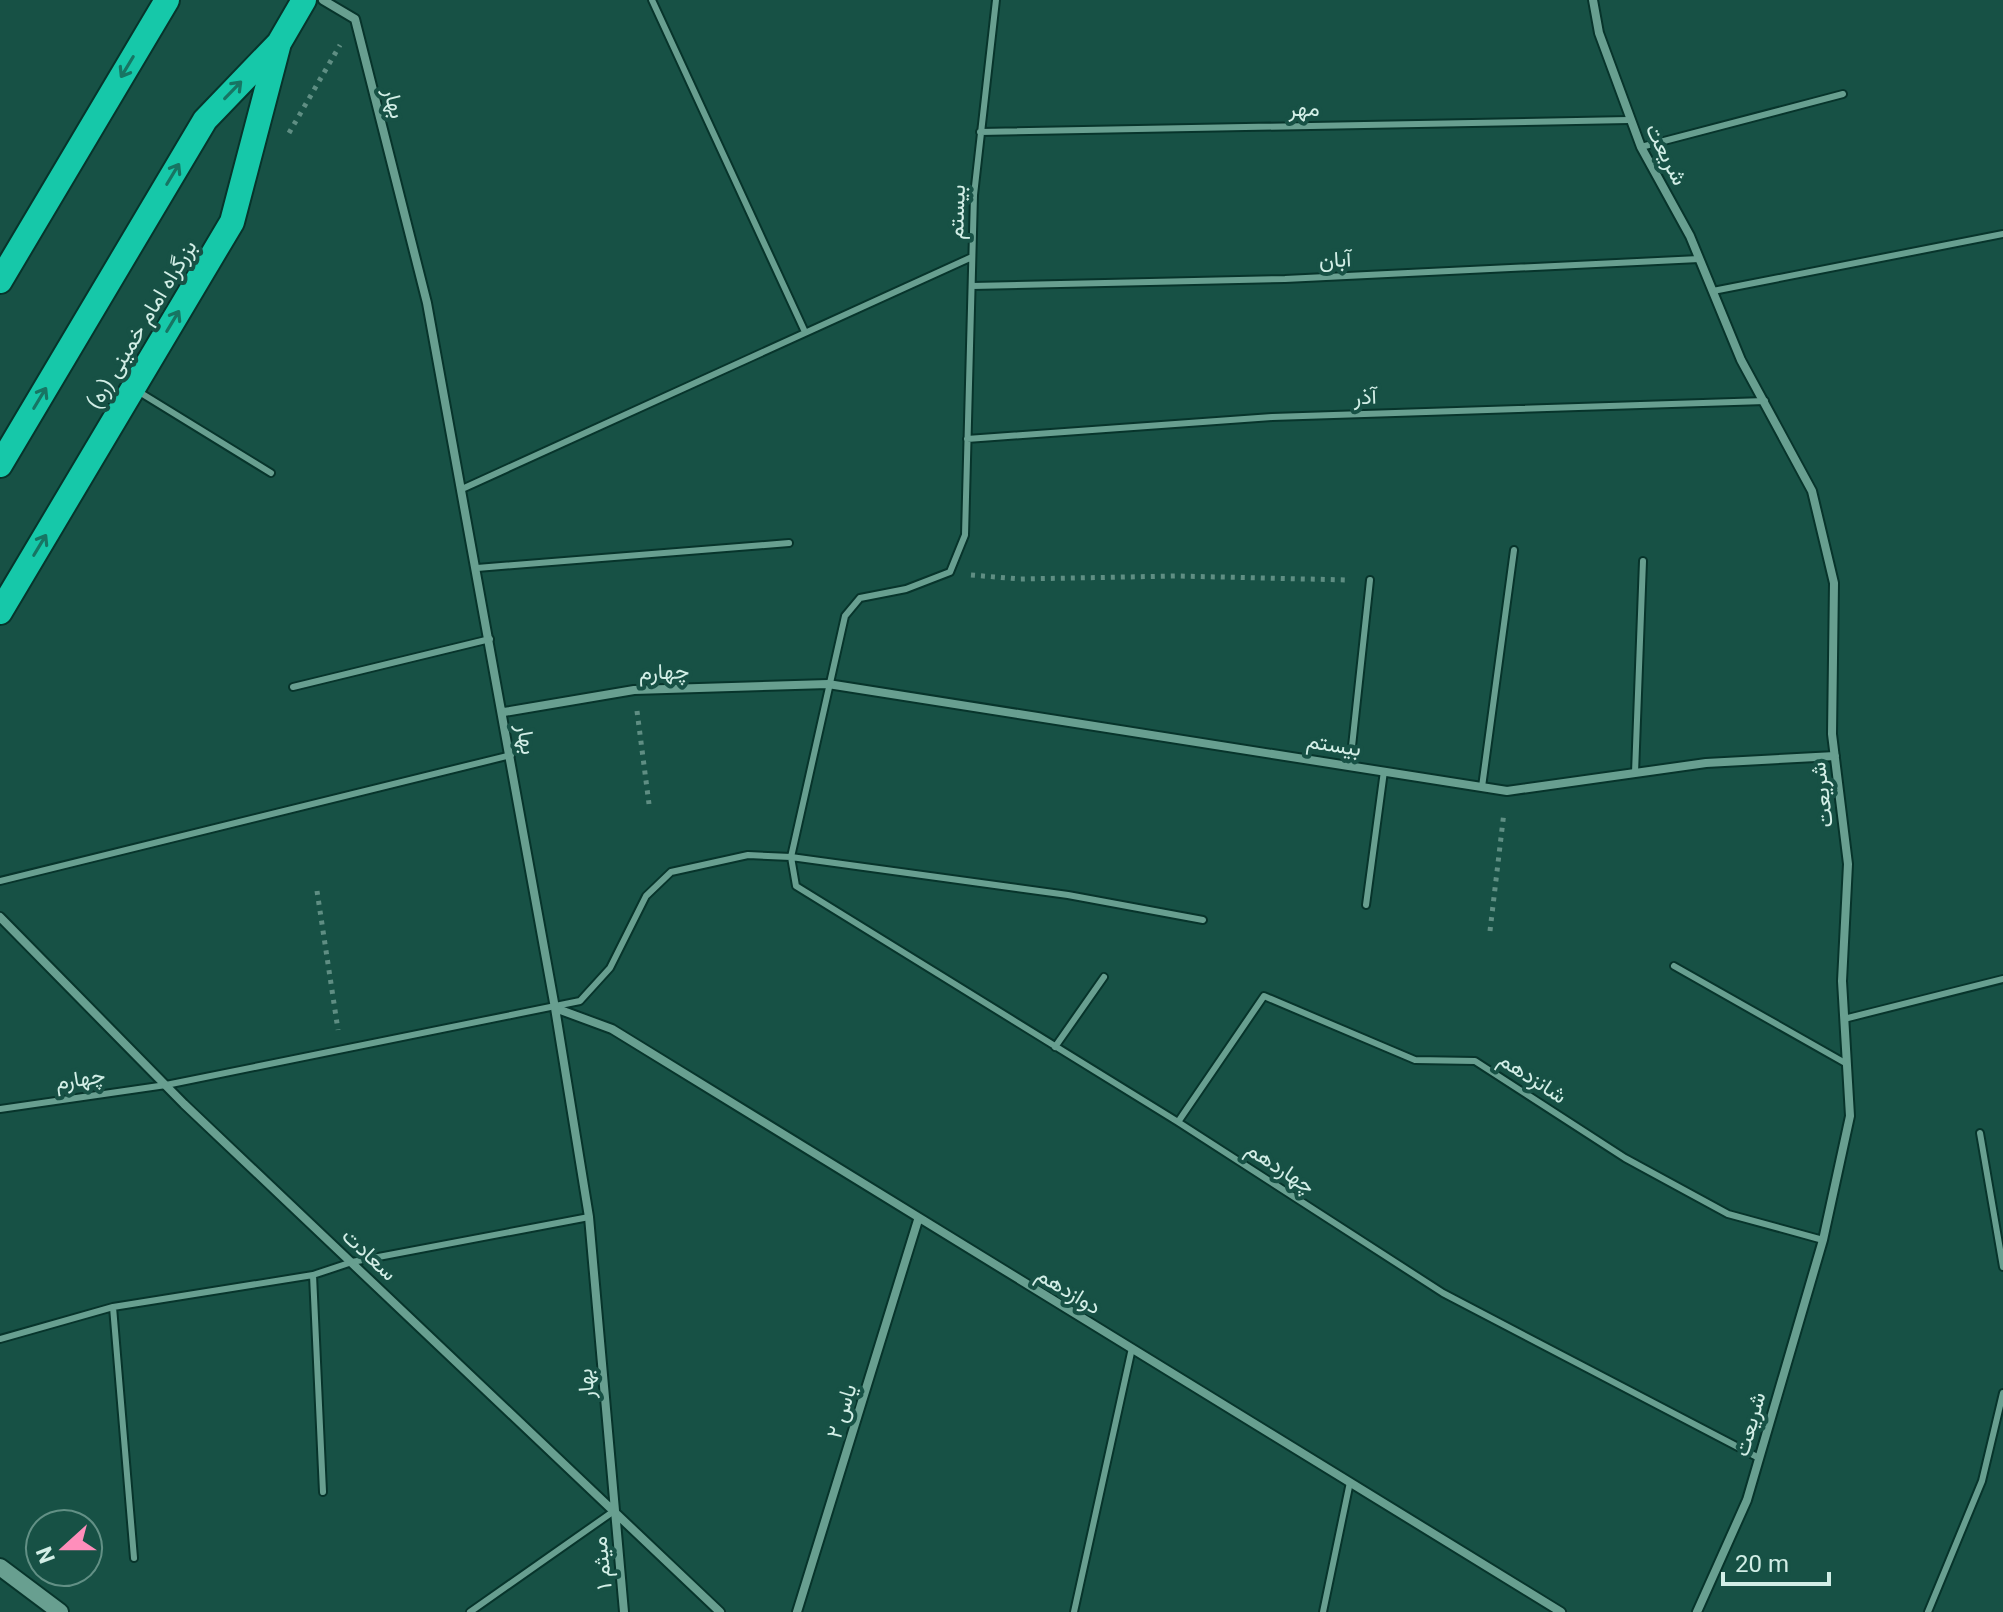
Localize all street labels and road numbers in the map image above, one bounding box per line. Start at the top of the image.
street label: بهار [377,84,410,121]
street label: مهر [1287,96,1320,122]
street label: شریعت [1640,119,1693,190]
street label: بیستم [943,184,972,240]
street label: بزرگراه امام خمینی (ره) [81,235,203,414]
street label: آبان [1318,246,1354,273]
street label: آذر [1352,384,1379,410]
street label: چهارم [638,658,690,687]
street label: بهار [510,721,541,757]
street label: بیستم [1305,728,1363,763]
street label: شریعت [1805,761,1839,829]
street label: شانزدهم [1493,1046,1571,1110]
street label: چهارم [53,1062,107,1097]
street label: چهاردهم [1241,1136,1320,1201]
street label: سعادت [337,1223,402,1286]
street label: دوازدهم [1031,1261,1106,1321]
street label: بهار [572,1367,600,1401]
street label: یاس ۲ [821,1381,863,1442]
street label: شریعت [1728,1389,1772,1459]
street label: میثم ۱ [586,1535,619,1591]

